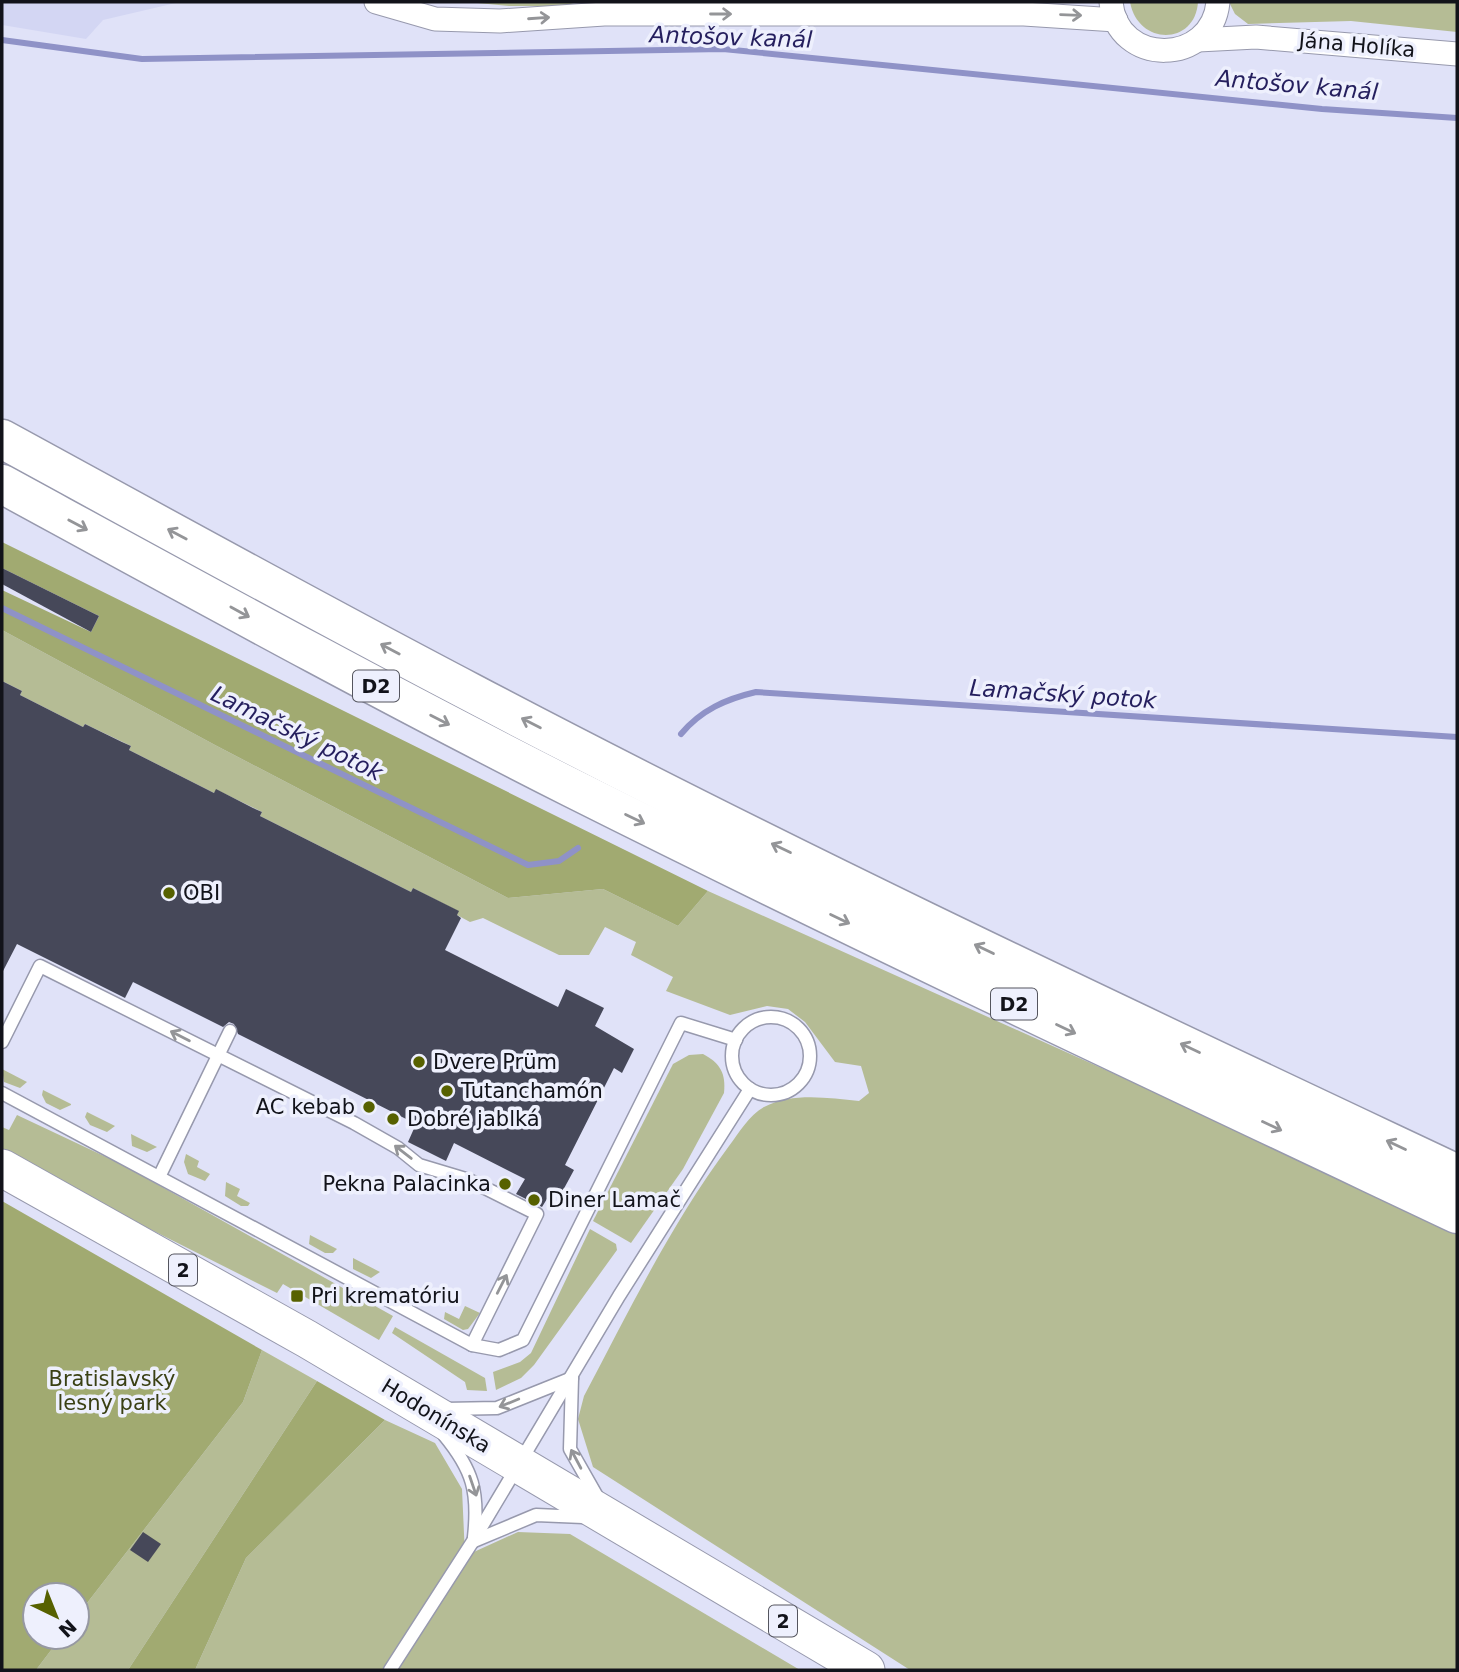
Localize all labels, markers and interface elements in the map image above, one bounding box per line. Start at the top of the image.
one-way arrow [709,7,732,21]
one-way arrow [1059,9,1082,22]
one-way arrow [527,12,550,25]
water label: Antošov kanál [647,21,813,53]
street label: Jána Holíka [1296,28,1416,62]
water label: Antošov kanál [1213,65,1380,105]
one-way arrow [67,519,88,532]
one-way arrow [167,527,188,540]
one-way arrow [229,606,250,619]
one-way arrow [380,641,400,655]
road number: D2 [353,670,399,702]
water label: Lamačský potok [969,674,1159,714]
water label: Lamačský potok [207,680,388,786]
one-way arrow [429,714,450,727]
one-way arrow [521,716,542,730]
one-way arrow [624,812,645,826]
one-way arrow [771,841,792,855]
place label: OBI [183,881,220,905]
marker: OBI [161,885,177,901]
one-way arrow [829,912,850,926]
one-way arrow [975,942,995,956]
road number: D2 [991,988,1037,1020]
one-way arrow [1055,1023,1076,1036]
one-way arrow [170,1028,191,1042]
one-way arrow [1180,1040,1201,1054]
place label: Dvere Prüm [433,1050,557,1074]
marker: Dvere Prüm [411,1054,427,1070]
place label: Tutanchamón [460,1079,603,1103]
marker: Tutanchamón [439,1083,455,1099]
place label: AC kebab [256,1095,355,1119]
marker: AC kebab [361,1099,377,1115]
place label: Dobré jablká [407,1107,540,1131]
marker: Dobré jablká [385,1111,401,1127]
one-way arrow [1261,1120,1282,1134]
one-way arrow [1385,1137,1406,1150]
one-way arrow [394,1145,412,1160]
place label: Pekna Palacinka [323,1172,491,1196]
marker: Pekna Palacinka [497,1176,513,1192]
place label: Diner Lamač [548,1188,681,1212]
marker: Diner Lamač [526,1192,542,1208]
road number: 2 [169,1254,197,1286]
one-way arrow [496,1274,509,1295]
place label: Pri krematóriu [311,1284,460,1308]
marker: Pri krematóriu [289,1288,305,1304]
park label: Bratislavský lesný park [49,1367,175,1415]
street label: Hodonínska [377,1374,495,1458]
one-way arrow [498,1398,520,1411]
one-way arrow [569,1449,582,1470]
one-way arrow [467,1474,480,1496]
north arrow [21,1581,91,1651]
road number: 2 [769,1606,797,1637]
text: N [54,1615,81,1642]

